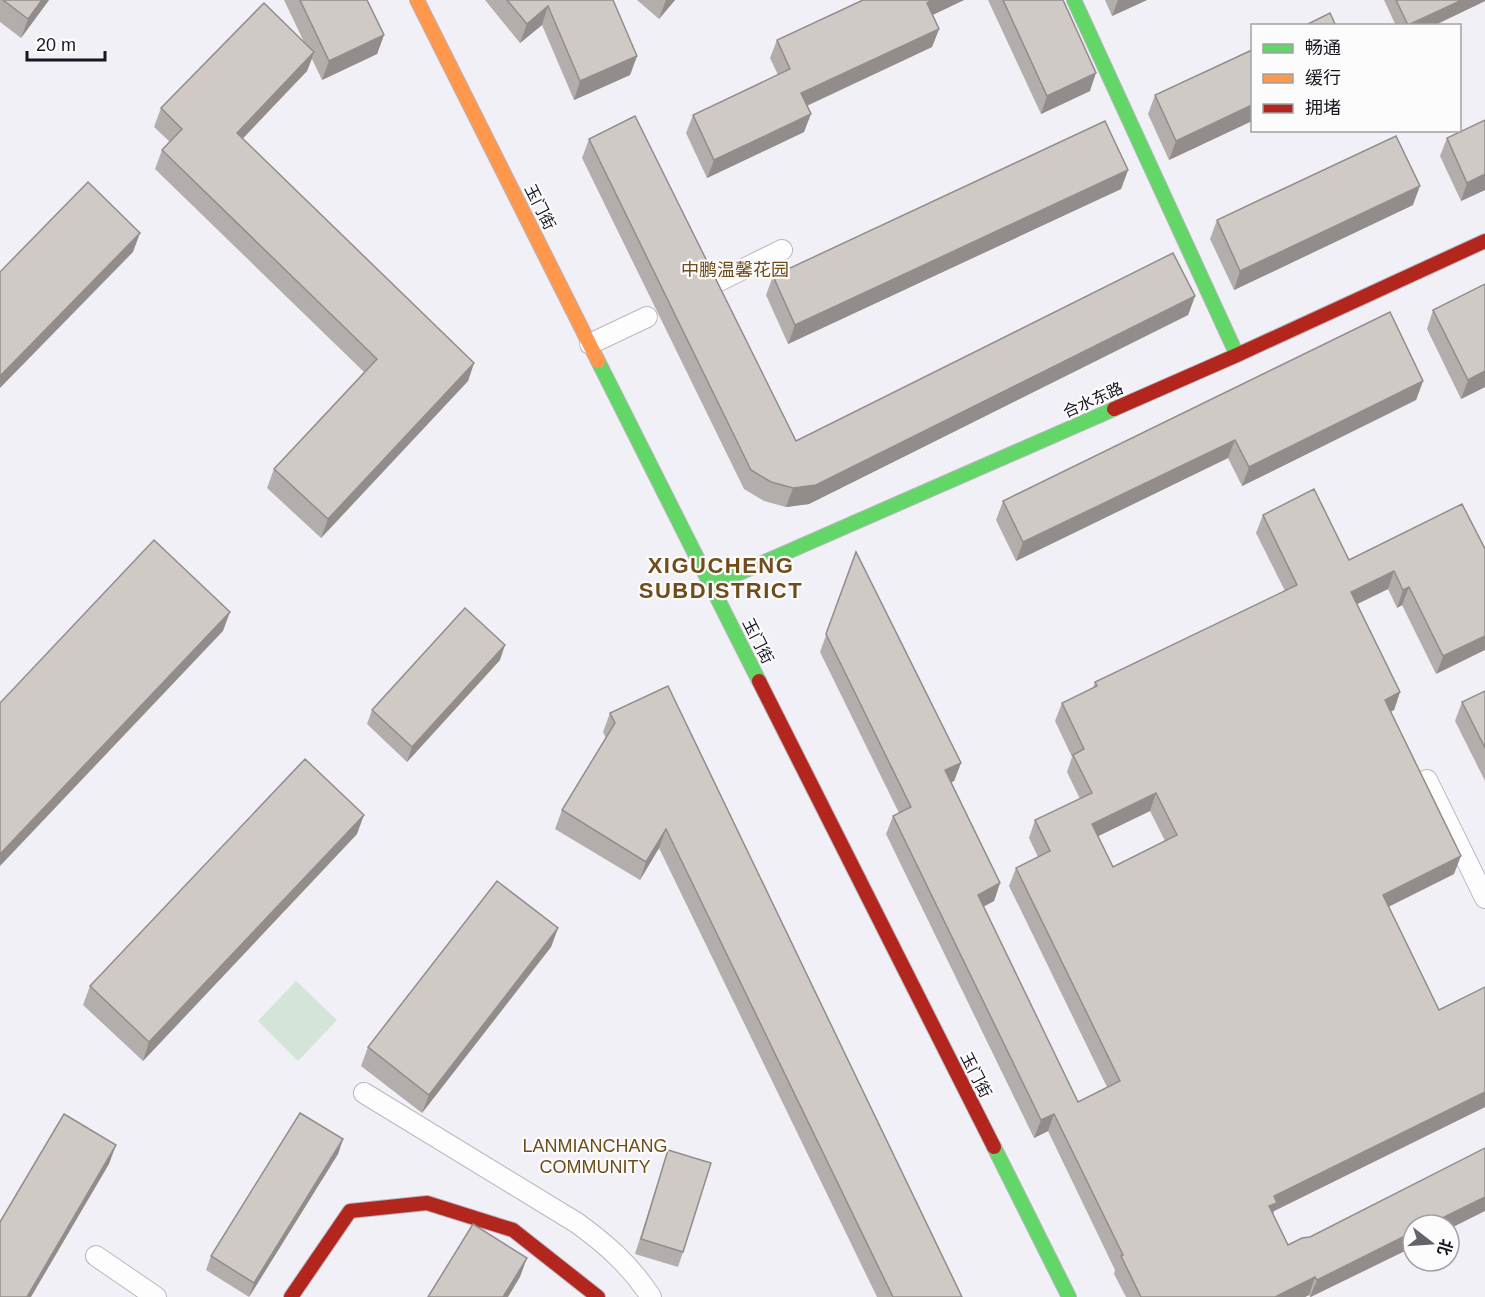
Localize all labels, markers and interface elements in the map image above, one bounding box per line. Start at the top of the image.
scale bar [27,24,105,62]
legend [1251,24,1461,132]
text: 20 m [36,35,76,55]
text: 畅通 [1305,38,1341,58]
text: 缓行 [1305,68,1341,88]
text: 拥堵 [1305,98,1341,118]
street label: 玉门街 [522,182,558,232]
district label: 中鹏温馨花园 [681,260,789,280]
street label: 合水东路 [1060,379,1126,421]
district label: XIGUCHENG SUBDISTRICT [639,553,803,603]
street label: 玉门街 [740,616,776,666]
street label: 玉门街 [958,1050,994,1100]
district label: LANMIANCHANG COMMUNITY [522,1136,668,1177]
north arrow [1401,1213,1461,1273]
text: 北 [1434,1237,1455,1257]

